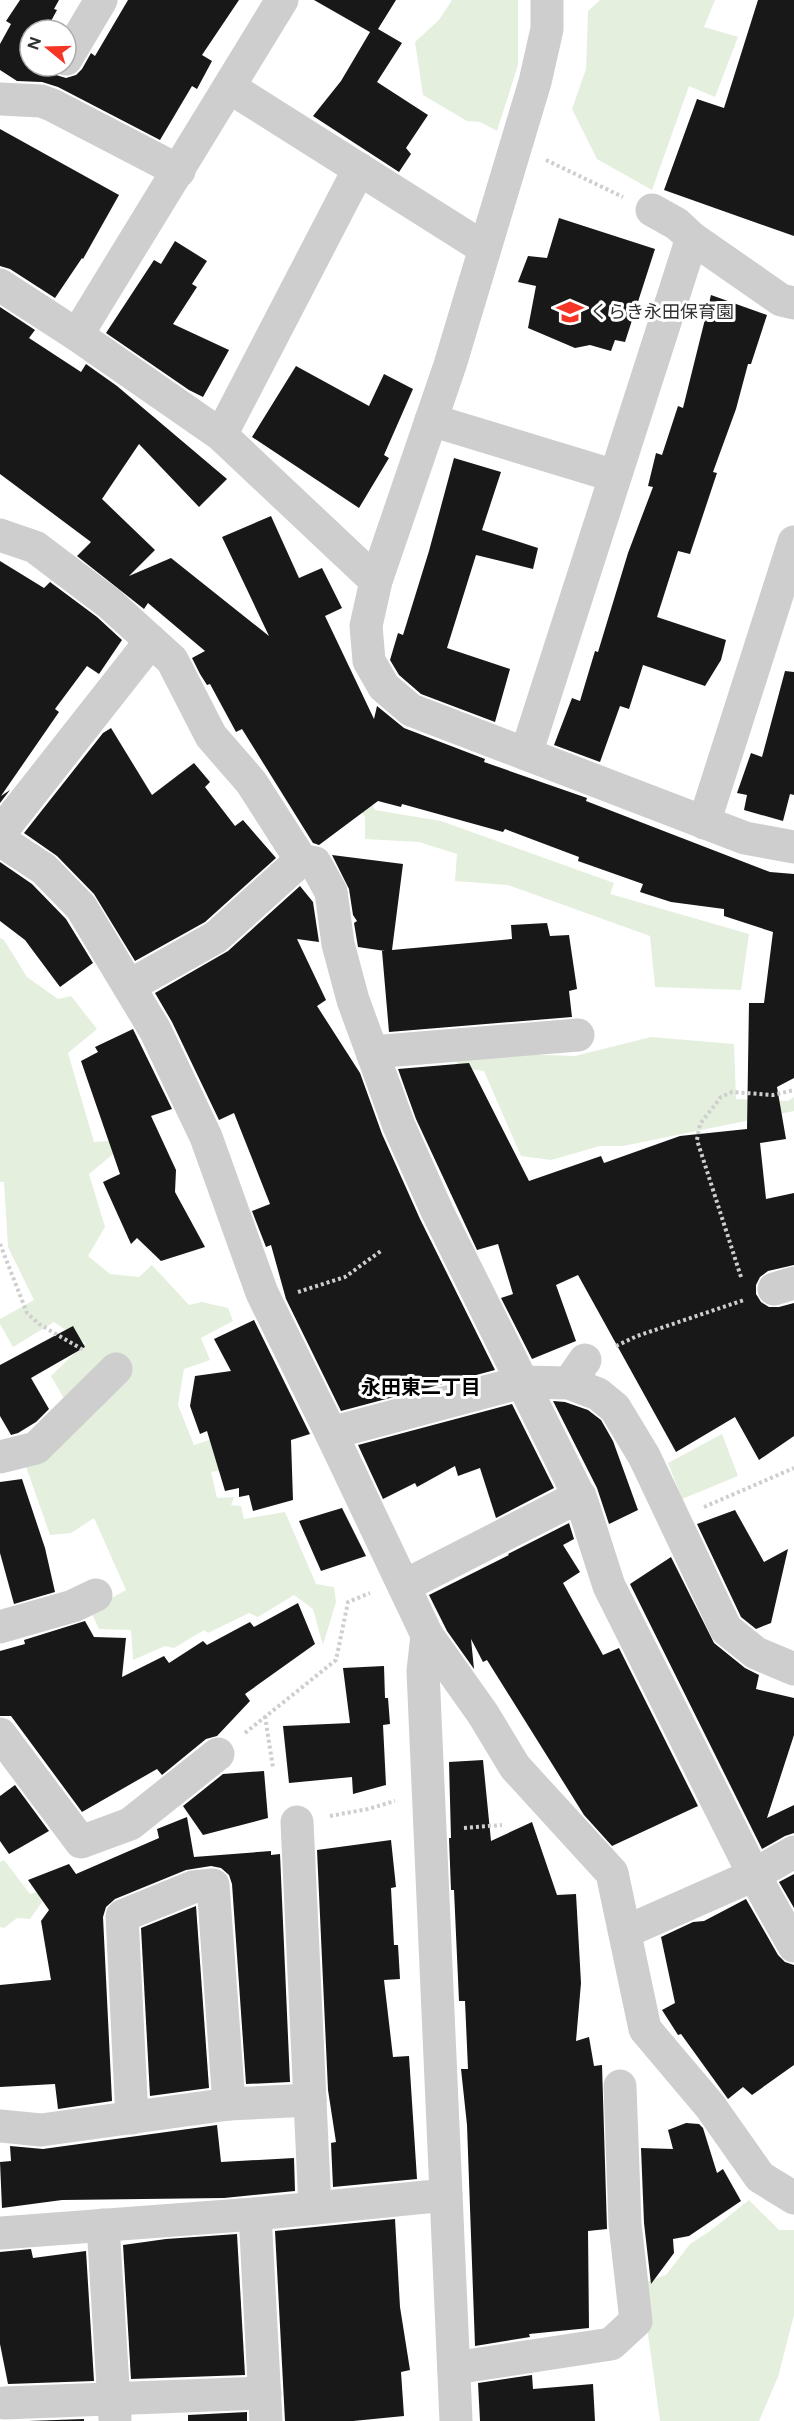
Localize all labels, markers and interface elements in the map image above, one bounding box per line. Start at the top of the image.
north arrow [18,18,78,78]
text: N [23,34,45,52]
school or university icon: くらき永田保育園 [555,297,585,327]
place label: くらき永田保育園 [590,301,734,323]
district label: 永田東二丁目 [361,1375,481,1399]

